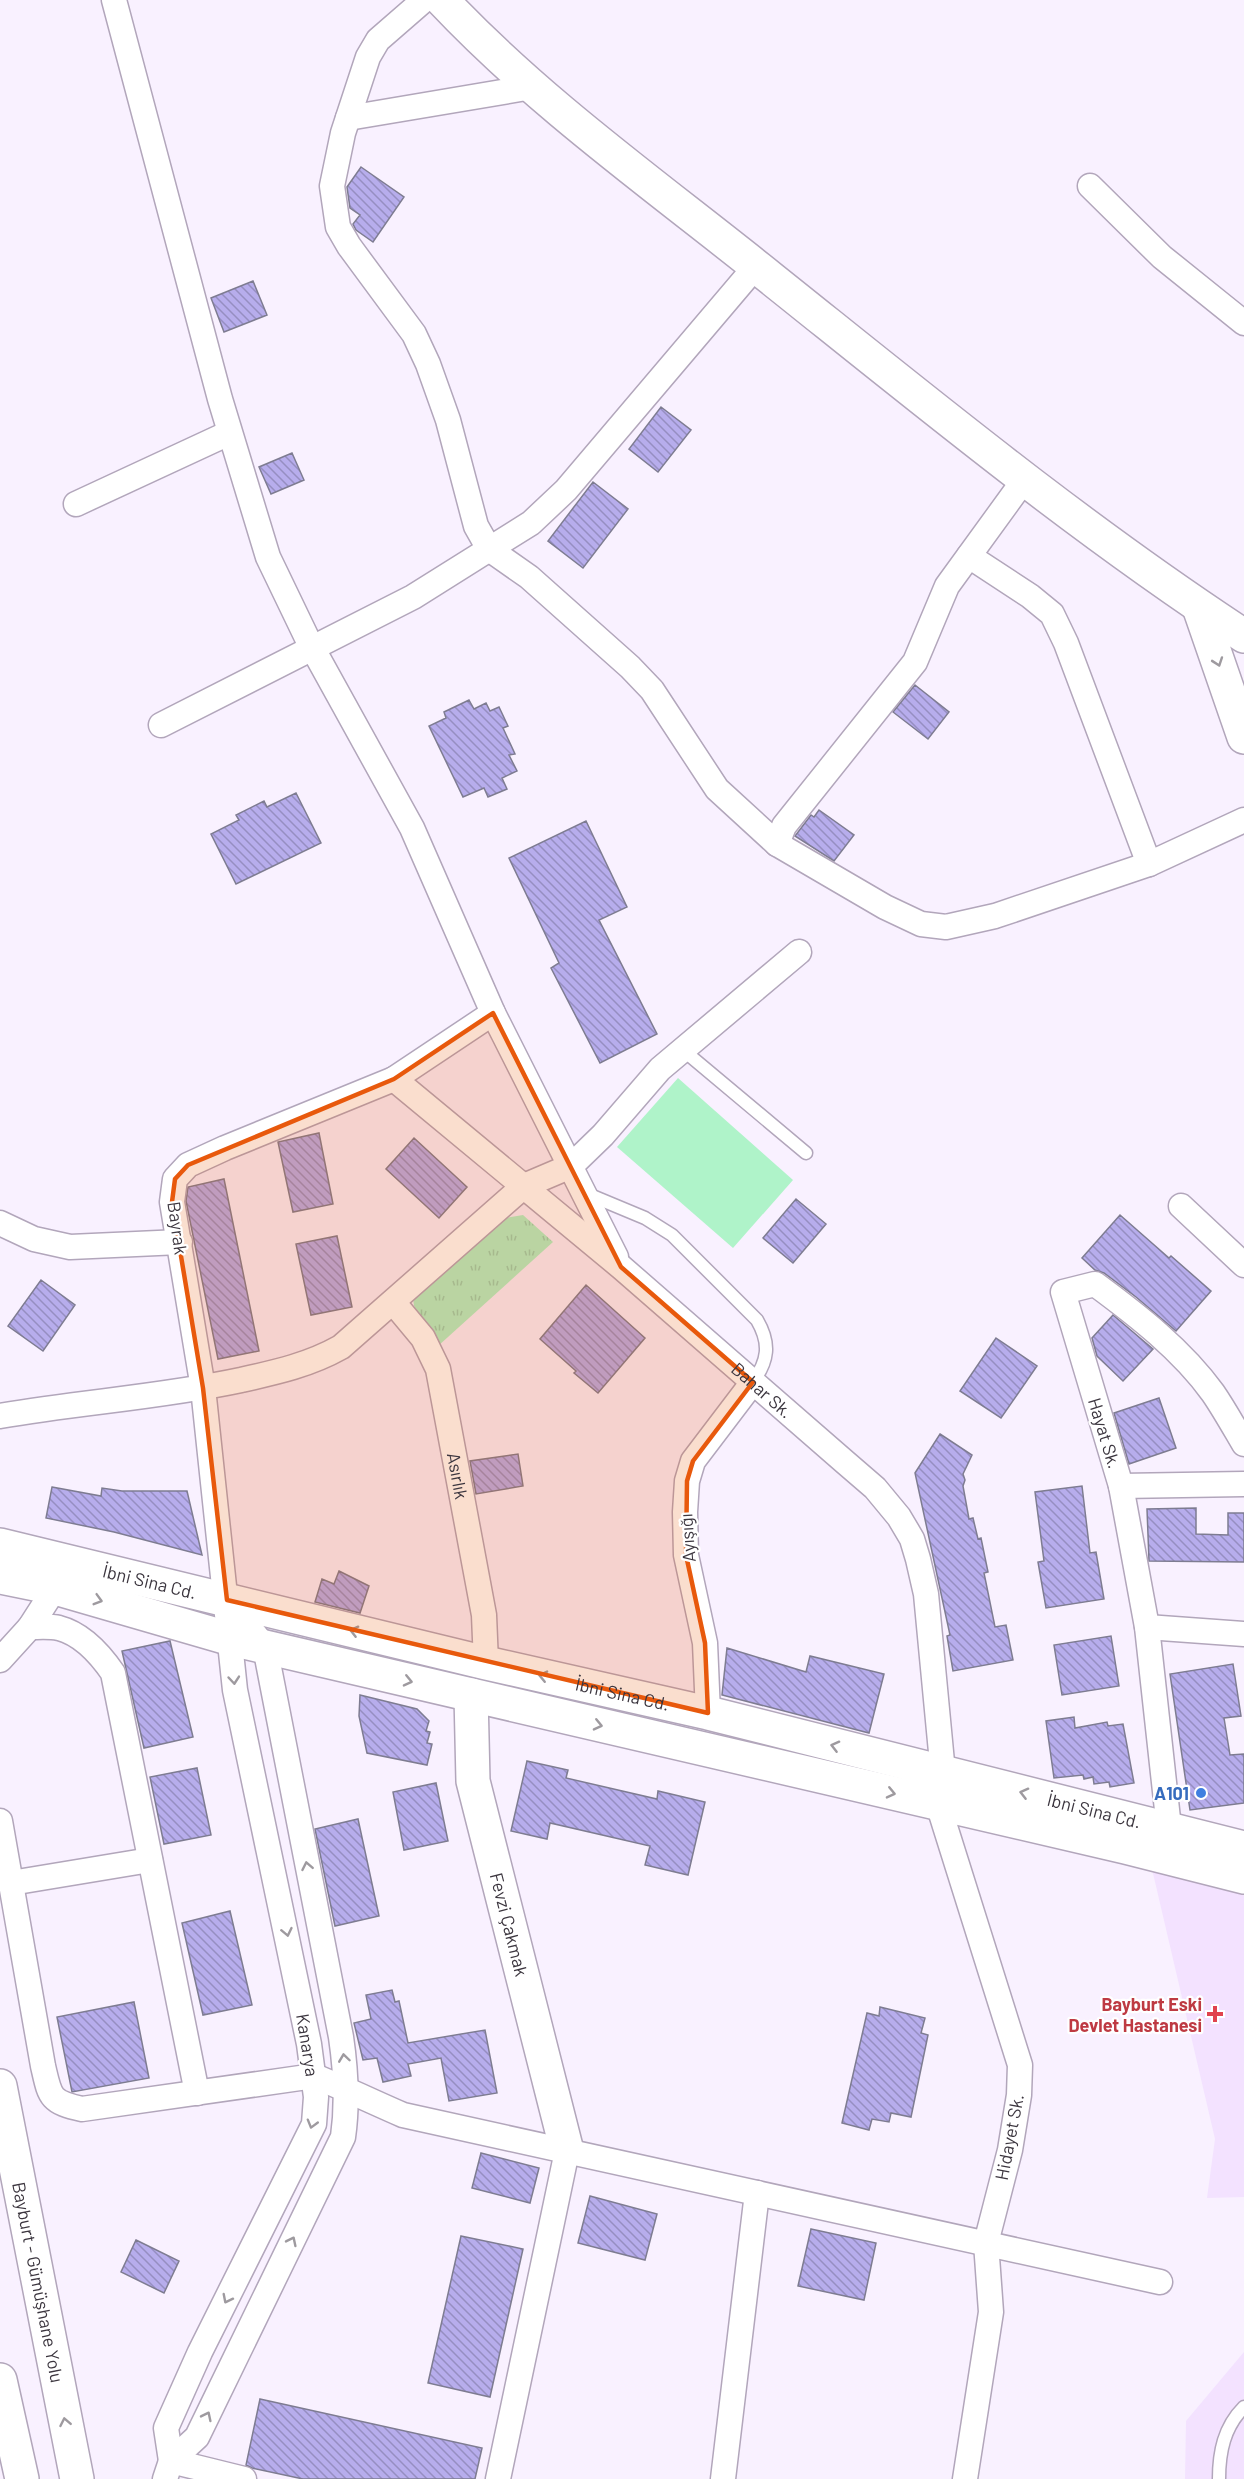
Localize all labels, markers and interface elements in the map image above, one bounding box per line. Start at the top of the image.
one-way arrow [1211,656,1224,667]
street label: Bayrak [163,1200,193,1256]
street label: Bahar Sk. [727,1357,797,1423]
street label: Hayat Sk. [1084,1395,1126,1471]
street label: Asırlık [443,1451,473,1501]
street label: Ayışığı [674,1513,700,1563]
street label: İbni Sina Cd. [101,1559,199,1603]
one-way arrow [92,1593,103,1605]
one-way arrow [349,1626,359,1639]
one-way arrow [539,1670,549,1683]
street label: İbni Sina Cd. [573,1672,672,1715]
one-way arrow [403,1673,413,1686]
one-way arrow [227,1675,240,1684]
one-way arrow [593,1718,603,1731]
one-way arrow [830,1740,840,1753]
place label: A101 [1154,1782,1189,1804]
one-way arrow [885,1785,895,1798]
marker: A101 [1194,1786,1208,1800]
one-way arrow [1020,1788,1030,1801]
street label: İbni Sina Cd. [1045,1788,1143,1833]
one-way arrow [301,1862,314,1872]
street label: Fevzi Çakmak [486,1870,533,1978]
one-way arrow [280,1927,293,1937]
place label: Bayburt Eski Devlet Hastanesi [1068,1993,1202,2036]
marker: Bayburt Eski Devlet Hastanesi [1206,2005,1224,2023]
street label: Kanarya [292,2012,324,2078]
one-way arrow [338,2053,350,2062]
street label: Hidayet Sk. [990,2092,1028,2182]
one-way arrow [307,2118,319,2129]
street label: Bayburt - Gümüşhane Yolu [8,2180,69,2385]
one-way arrow [285,2236,297,2247]
one-way arrow [222,2292,234,2303]
one-way arrow [200,2412,212,2423]
one-way arrow [59,2417,72,2427]

